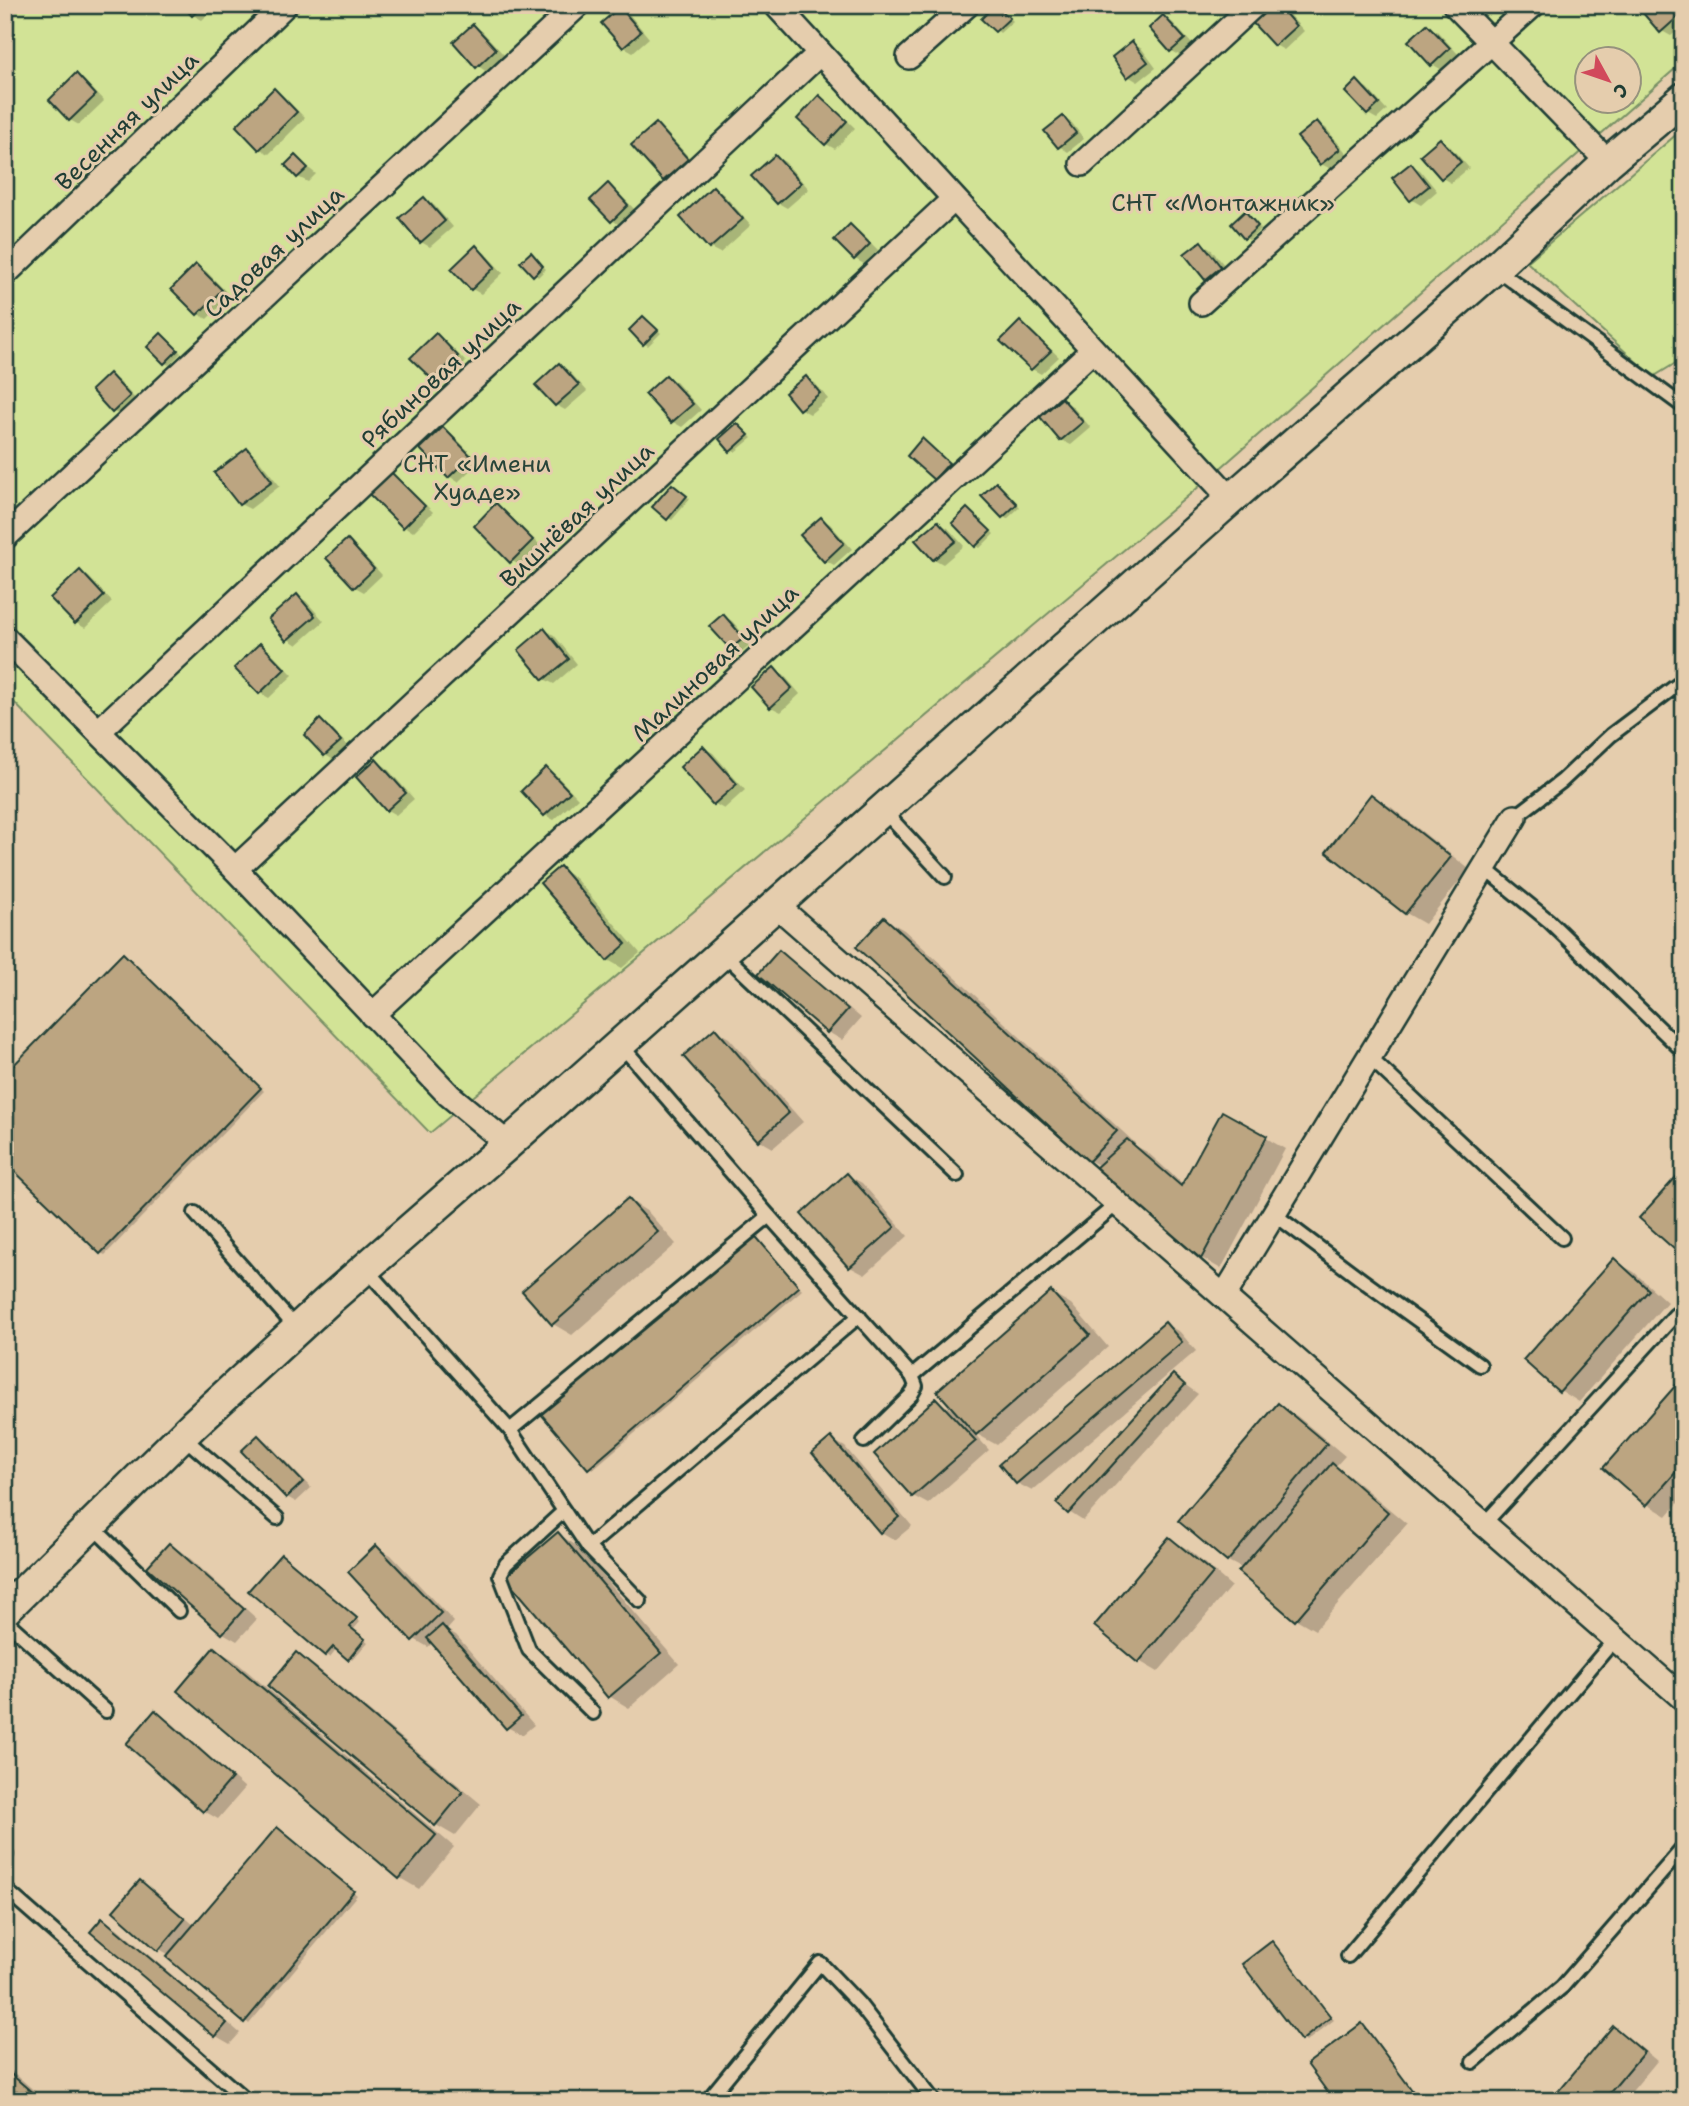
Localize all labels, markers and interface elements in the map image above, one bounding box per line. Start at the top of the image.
street label: Весенняя улица [48,44,206,198]
north arrow [1574,46,1644,116]
text: С [1607,78,1634,103]
street label: Садовая улица [197,179,351,325]
park label: СНТ «Монтажник» [1111,187,1335,219]
street label: Рябиновая улица [354,291,528,455]
street label: Вишнёвая улица [493,435,661,595]
park label: СНТ «Имени Хуаде» [403,448,551,508]
street label: Малиновая улица [625,577,806,749]

